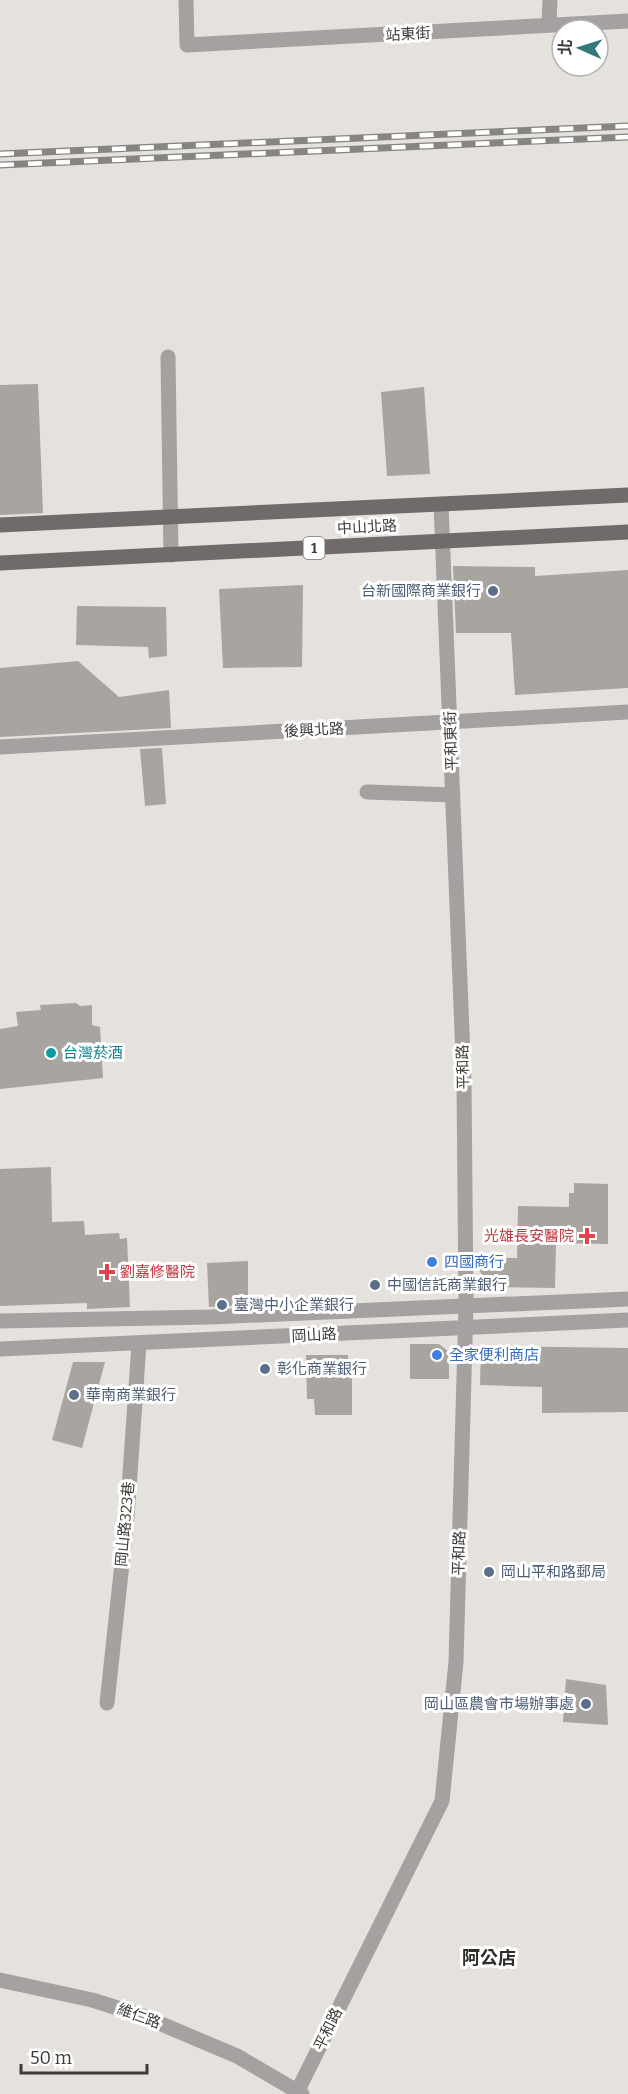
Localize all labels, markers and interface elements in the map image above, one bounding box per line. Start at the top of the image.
north arrow [550,18,610,78]
street label: 站東街 [385,24,431,44]
text: 北 [556,39,575,56]
street label: 中山北路 [337,516,397,538]
road number: 1 [304,537,324,559]
place label: 台新國際商業銀行 [361,582,481,600]
marker: 台新國際商業銀行 [486,584,500,598]
street label: 平和東街 [441,711,461,771]
street label: 後興北路 [284,719,344,741]
place label: 台灣菸酒 [63,1044,123,1062]
street label: 平和路 [454,1044,472,1090]
marker: 台灣菸酒 [44,1046,58,1060]
place label: 光雄長安醫院 [484,1227,574,1245]
marker: 光雄長安醫院 [578,1227,596,1245]
place label: 四國商行 [444,1253,504,1271]
marker: 四國商行 [425,1255,439,1269]
marker: 劉嘉修醫院 [98,1263,116,1281]
place label: 劉嘉修醫院 [120,1263,195,1281]
place label: 中國信託商業銀行 [387,1276,507,1294]
marker: 中國信託商業銀行 [368,1278,382,1292]
place label: 臺灣中小企業銀行 [234,1296,354,1314]
marker: 臺灣中小企業銀行 [215,1298,229,1312]
street label: 岡山路 [291,1325,337,1345]
place label: 全家便利商店 [449,1346,539,1364]
marker: 全家便利商店 [430,1348,444,1362]
place label: 彰化商業銀行 [277,1360,367,1378]
marker: 彰化商業銀行 [258,1362,272,1376]
place label: 華南商業銀行 [86,1386,176,1404]
marker: 華南商業銀行 [67,1388,81,1402]
street label: 岡山路323巷 [112,1481,138,1567]
street label: 平和路 [449,1530,469,1576]
place label: 岡山平和路郵局 [501,1563,606,1581]
marker: 岡山平和路郵局 [482,1565,496,1579]
place label: 岡山區農會市場辦事處 [424,1695,574,1713]
marker: 岡山區農會市場辦事處 [579,1697,593,1711]
district label: 阿公店 [462,1947,516,1969]
street label: 維仁路 [115,2000,163,2032]
street label: 平和路 [310,2005,346,2053]
scale bar [21,2037,147,2075]
text: 50 m [30,2047,72,2069]

